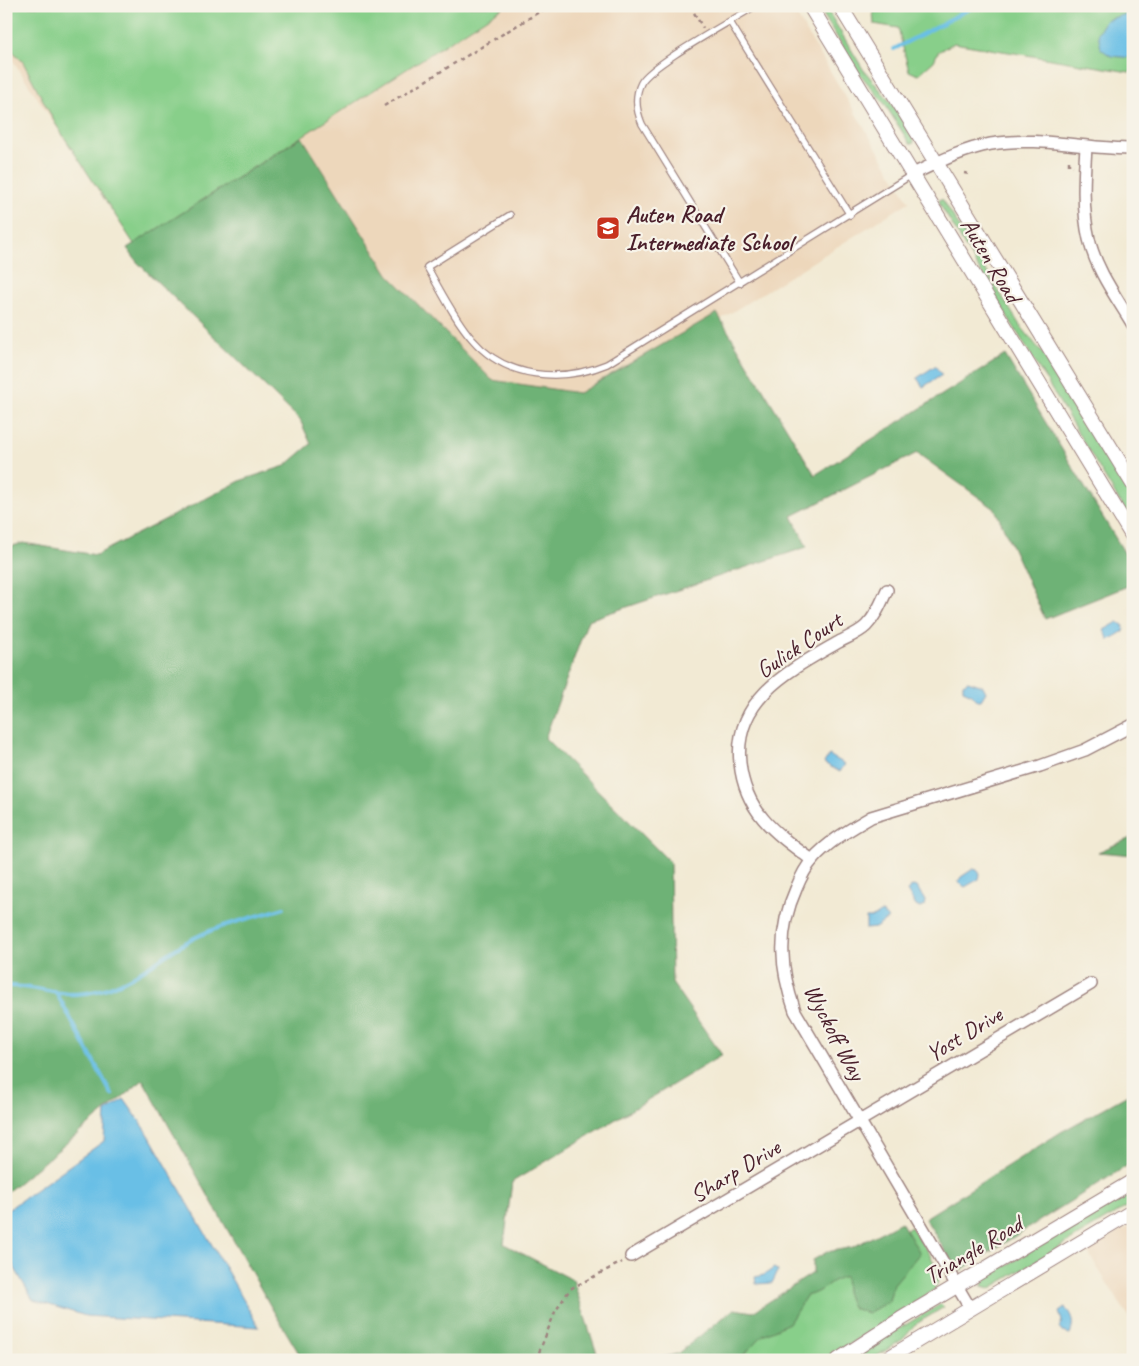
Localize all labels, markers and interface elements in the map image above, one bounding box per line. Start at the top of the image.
place label: Auten Road Intermediate School [626,199,797,257]
street label: Auten Road [954,212,1030,311]
school or university icon: Auten Road Intermediate School [595,215,621,241]
street label: Gulick Court [750,604,850,685]
street label: Wyckoff Way [797,979,874,1087]
street label: Yost Drive [920,998,1010,1068]
street label: Sharp Drive [684,1131,787,1210]
street label: Triangle Road [919,1207,1031,1291]

